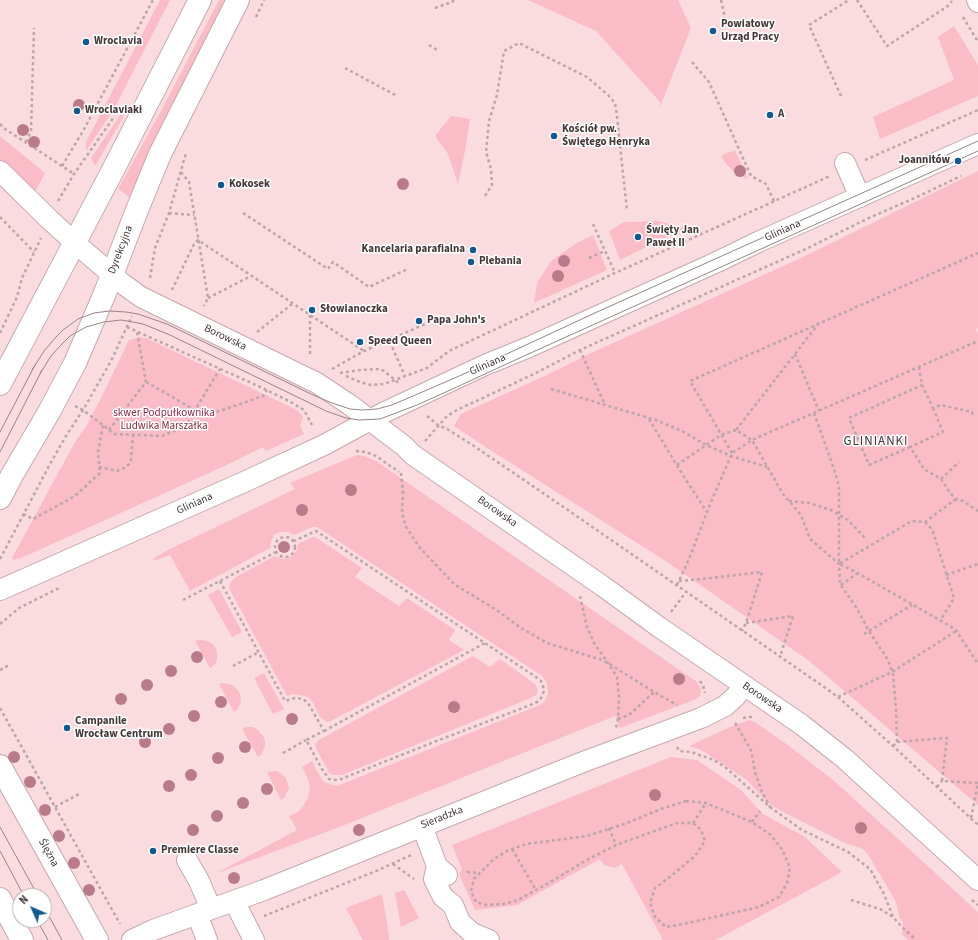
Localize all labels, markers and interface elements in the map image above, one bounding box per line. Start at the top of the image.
place label: Powiatowy Urząd Pracy [721,18,779,44]
marker: Powiatowy Urząd Pracy [708,26,718,36]
place label: Wroclavia [94,35,142,49]
marker: Wroclavia [81,37,91,47]
place label: Wroclaviaki [85,104,142,118]
marker: Wroclaviaki [72,106,82,116]
place label: A [778,108,784,122]
marker: A [765,110,775,120]
place label: Kościół pw. Świętego Henryka [562,123,650,149]
marker: Kościół pw. Świętego Henryka [549,131,559,141]
place label: Joannitów [898,154,950,168]
marker: Joannitów [953,156,963,166]
place label: Kokosek [229,178,270,192]
marker: Kokosek [216,180,226,190]
street label: Gliniana [763,217,803,245]
street label: Dyrekcyjna [106,224,136,276]
place label: Święty Jan Paweł II [646,224,699,250]
marker: Święty Jan Paweł II [633,232,643,242]
place label: Kancelaria parafialna [362,243,465,257]
marker: Kancelaria parafialna [468,245,478,255]
place label: Plebania [479,255,522,269]
marker: Plebania [466,257,476,267]
place label: Słowianoczka [320,303,388,317]
marker: Słowianoczka [307,305,317,315]
place label: Papa John's [427,314,485,328]
marker: Papa John's [414,316,424,326]
street label: Borowska [202,322,248,354]
place label: Speed Queen [368,335,432,349]
marker: Speed Queen [355,337,365,347]
street label: Gliniana [468,351,508,379]
park label: skwer Podpułkownika Ludwika Marszałka [113,407,215,433]
district label: GLINIANKI [843,434,909,450]
street label: Gliniana [175,490,215,518]
street label: Borowska [475,494,519,530]
street label: Borowska [739,680,785,716]
place label: Campanile Wrocław Centrum [75,715,163,741]
marker: Campanile Wrocław Centrum [62,723,72,733]
street label: Sieradzka [419,803,465,833]
street label: Ślężna [35,837,61,869]
place label: Premiere Classe [161,844,239,858]
marker: Premiere Classe [148,846,158,856]
north arrow [12,888,52,928]
text: N [16,892,32,908]

